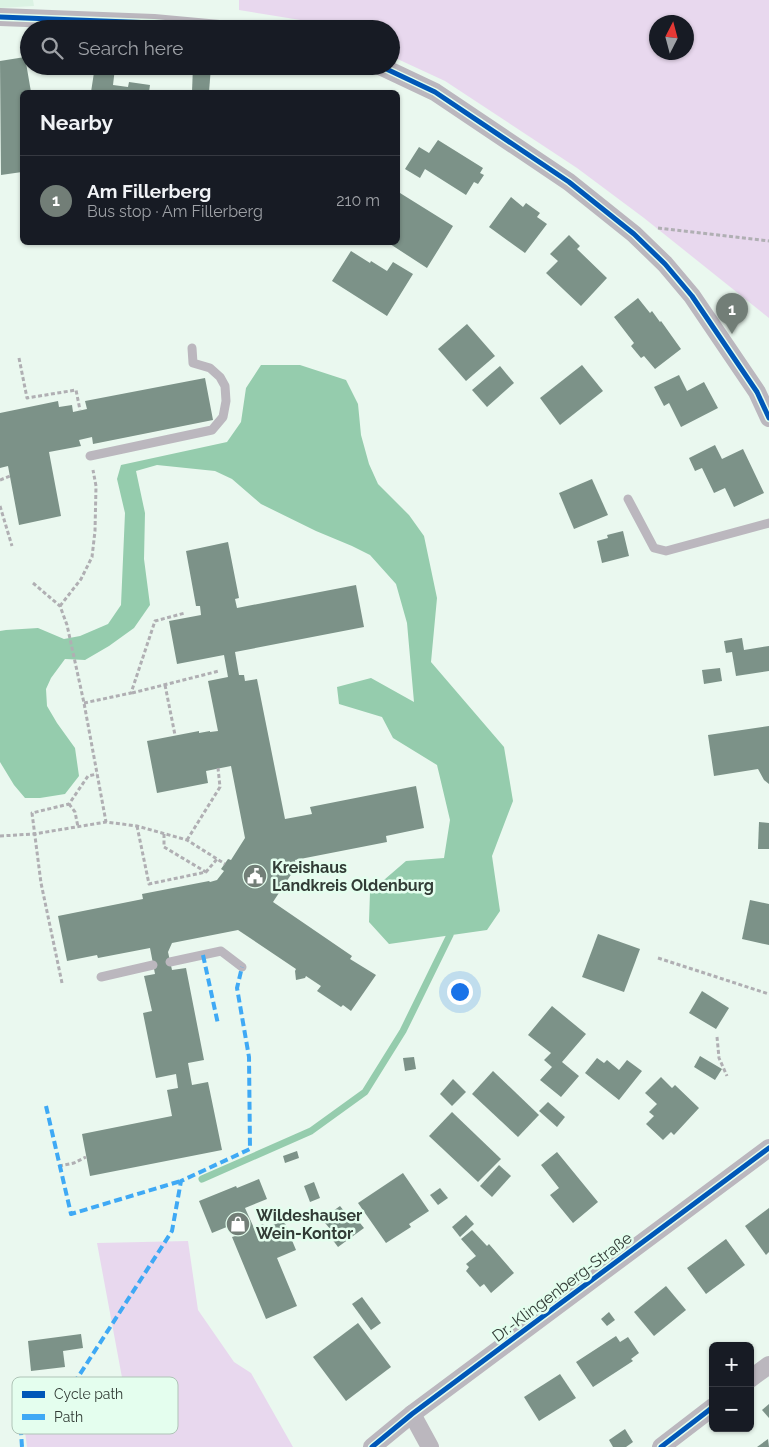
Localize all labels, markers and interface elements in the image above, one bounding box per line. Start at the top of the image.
north arrow [649,15,694,60]
search box [20,20,400,75]
icon: search [38,34,66,62]
text: Search here [78,37,184,59]
text: Nearby [40,110,113,135]
text: Am Fillerberg [87,180,211,202]
text: 1 [52,191,60,210]
text: 210 m [336,191,380,210]
text: Bus stop · Am Fillerberg [87,202,263,221]
pin: 1 [716,293,748,334]
place label: Kreishaus Landkreis Oldenburg [272,858,434,895]
public building icon: Kreishaus Landkreis Oldenburg [242,863,268,889]
your location [447,979,473,1005]
place label: Wildeshauser Wein-Kontor [256,1206,362,1243]
shop icon: Wildeshauser Wein-Kontor [225,1211,251,1237]
street label: Dr.-Klingenberg-Straße [488,1228,636,1346]
map controls [709,1342,754,1432]
button: + [709,1342,754,1387]
legend [12,1377,178,1434]
text: Cycle path [54,1386,123,1402]
button: − [709,1387,754,1432]
text: Path [54,1409,83,1425]

